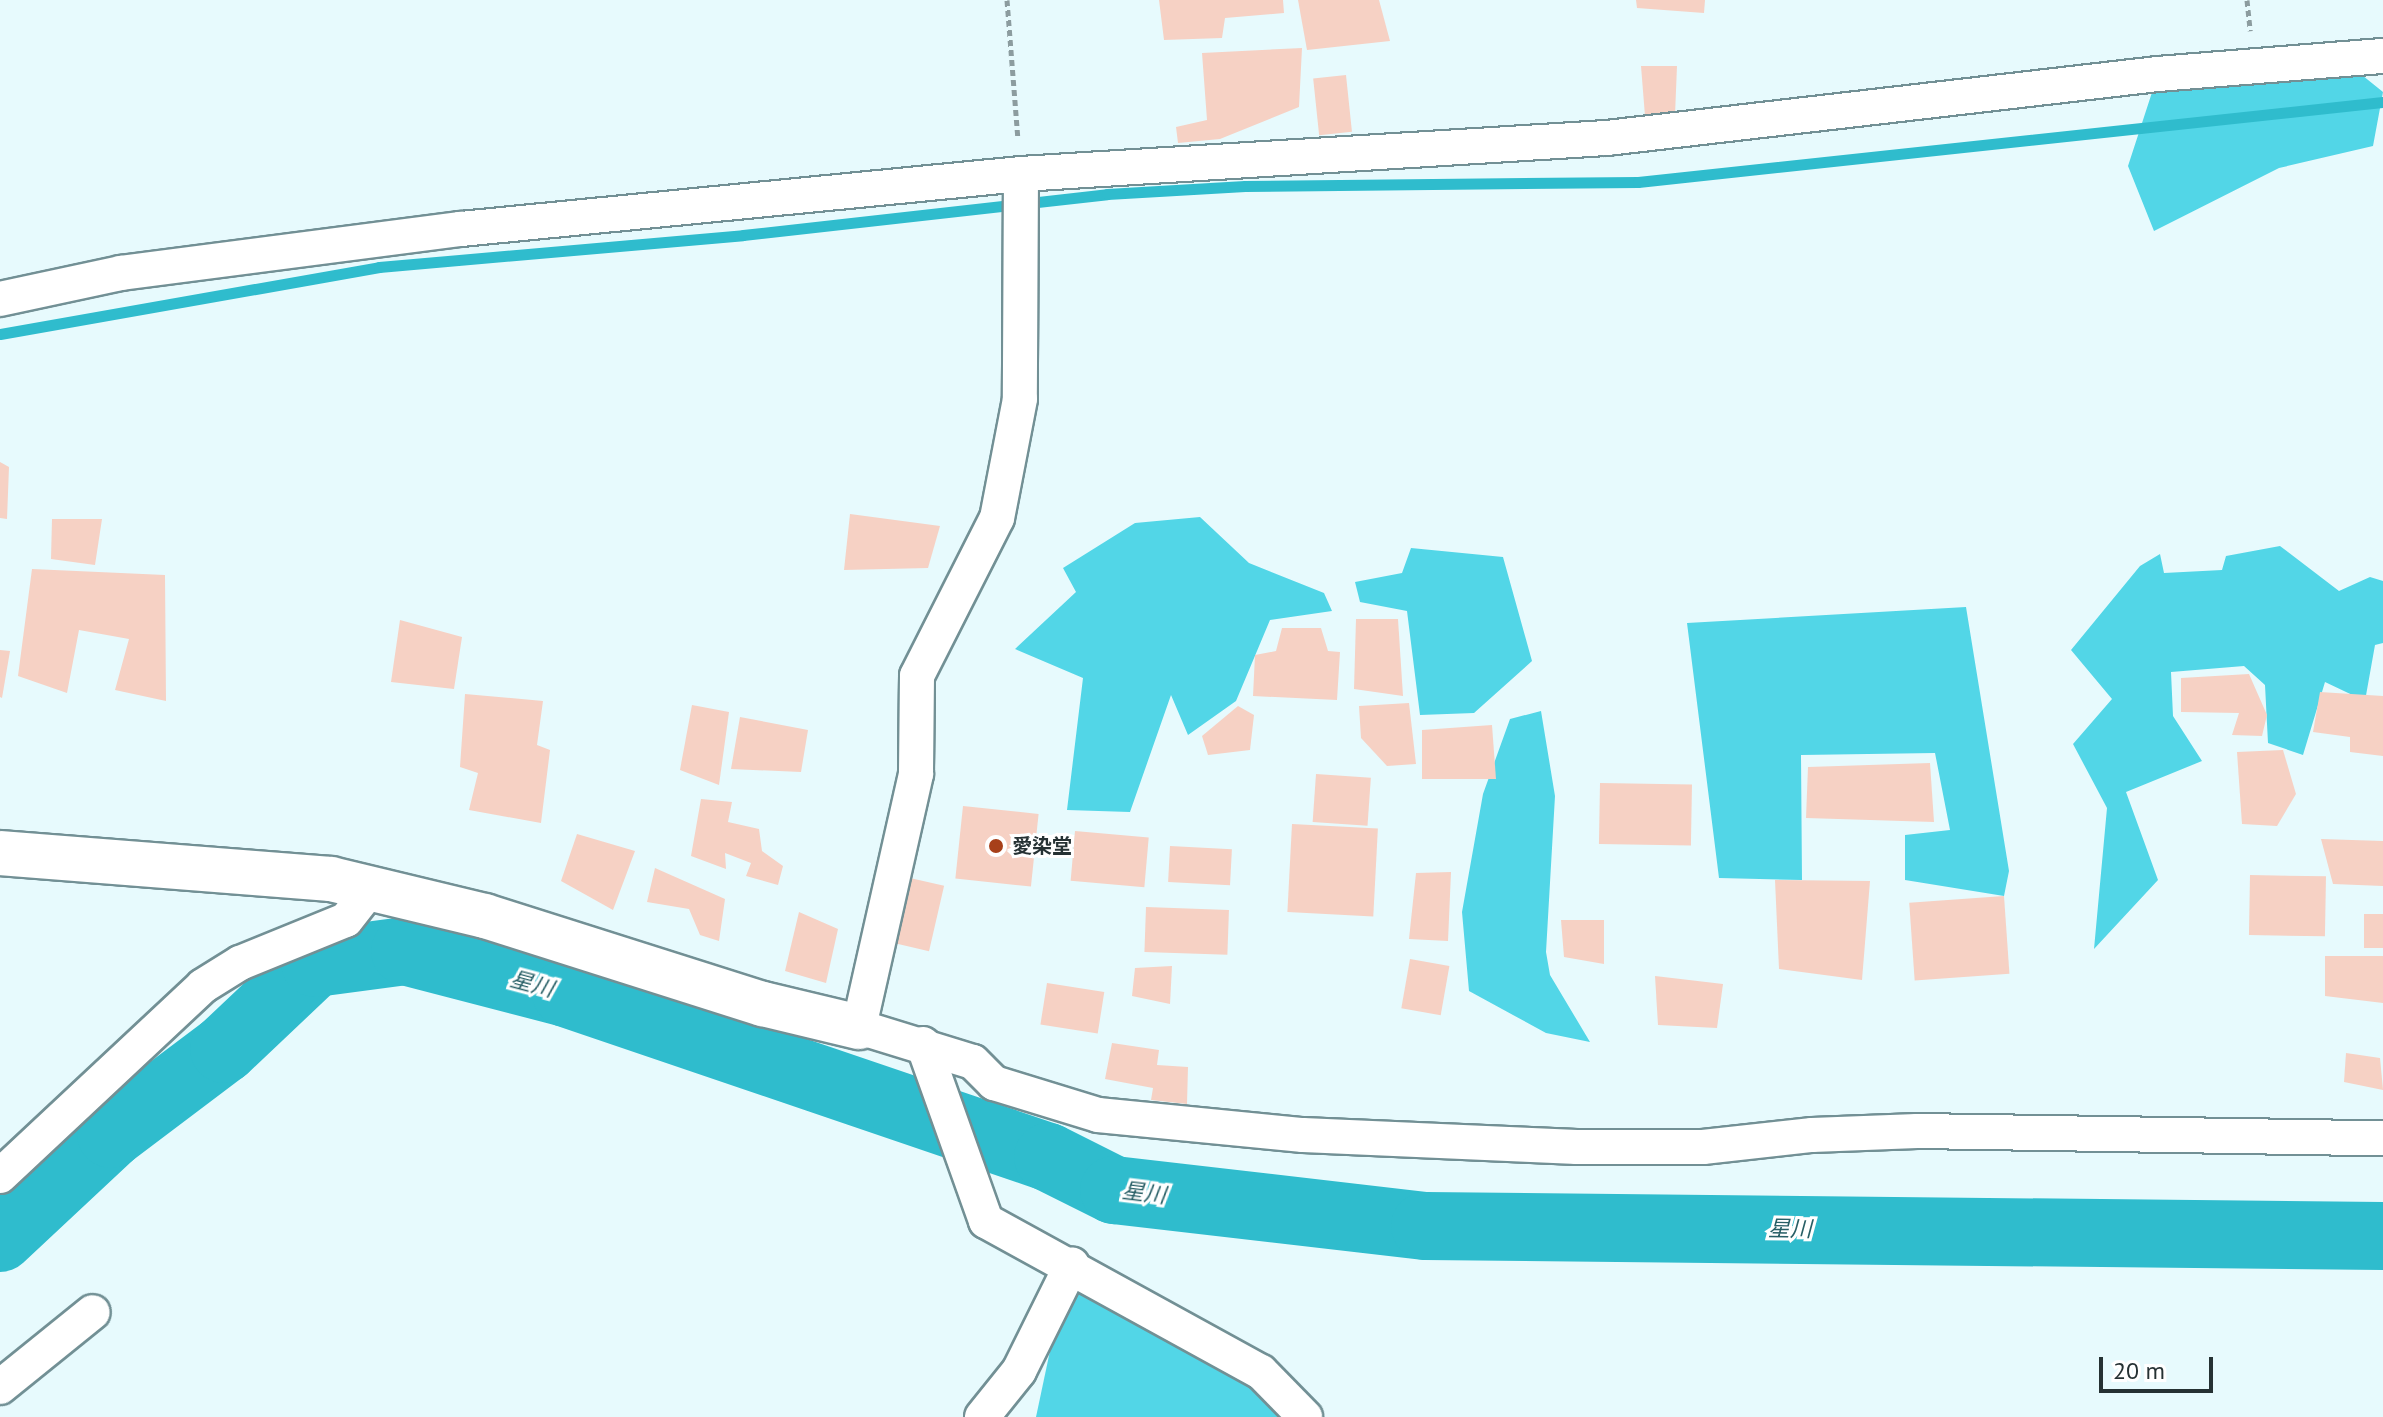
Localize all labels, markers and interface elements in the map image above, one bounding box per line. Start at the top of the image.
place label: 愛染堂 [1012,834,1072,858]
marker: 愛染堂 [987,837,1005,855]
water label: 星川 [507,966,557,1002]
water label: 星川 [1121,1177,1167,1209]
water label: 星川 [1768,1215,1812,1243]
scale bar [2103,1341,2217,1391]
text: 20 m [2113,1355,2165,1386]

